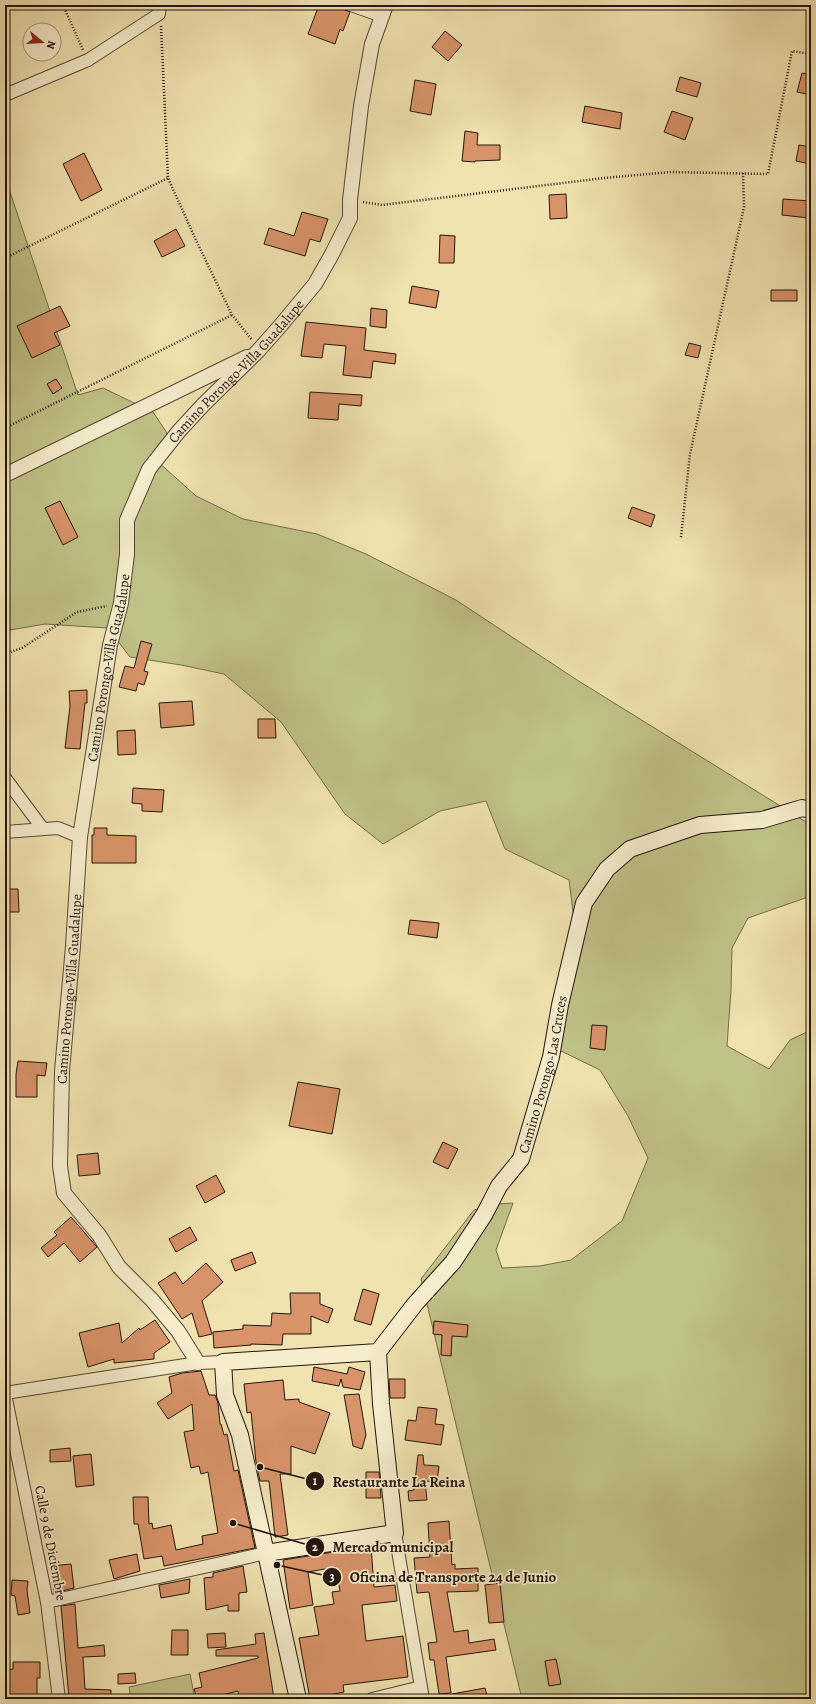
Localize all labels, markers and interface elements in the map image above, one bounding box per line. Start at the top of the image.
north arrow [22,22,62,62]
text: N [43,39,59,51]
street label: Camino Porongo-Villa Guadalupe [164,296,308,447]
street label: Camino Porongo-Villa Guadalupe [83,573,134,763]
street label: Camino Porongo-Villa Guadalupe [53,893,86,1084]
street label: Camino Porongo-Las Cruces [514,994,572,1156]
callout: Restaurante La Reina [305,1468,474,1495]
text: Restaurante La Reina [333,1472,466,1492]
text: 1 [313,1473,318,1489]
street label: Calle 9 de Diciembre [30,1484,71,1602]
callout: Mercado municipal [305,1534,462,1561]
text: Mercado municipal [333,1537,454,1557]
text: 2 [312,1539,318,1555]
callout: Oficina de Transporte 24 de Junio [322,1563,565,1590]
text: Oficina de Transporte 24 de Junio [350,1567,557,1587]
text: 3 [329,1569,335,1585]

